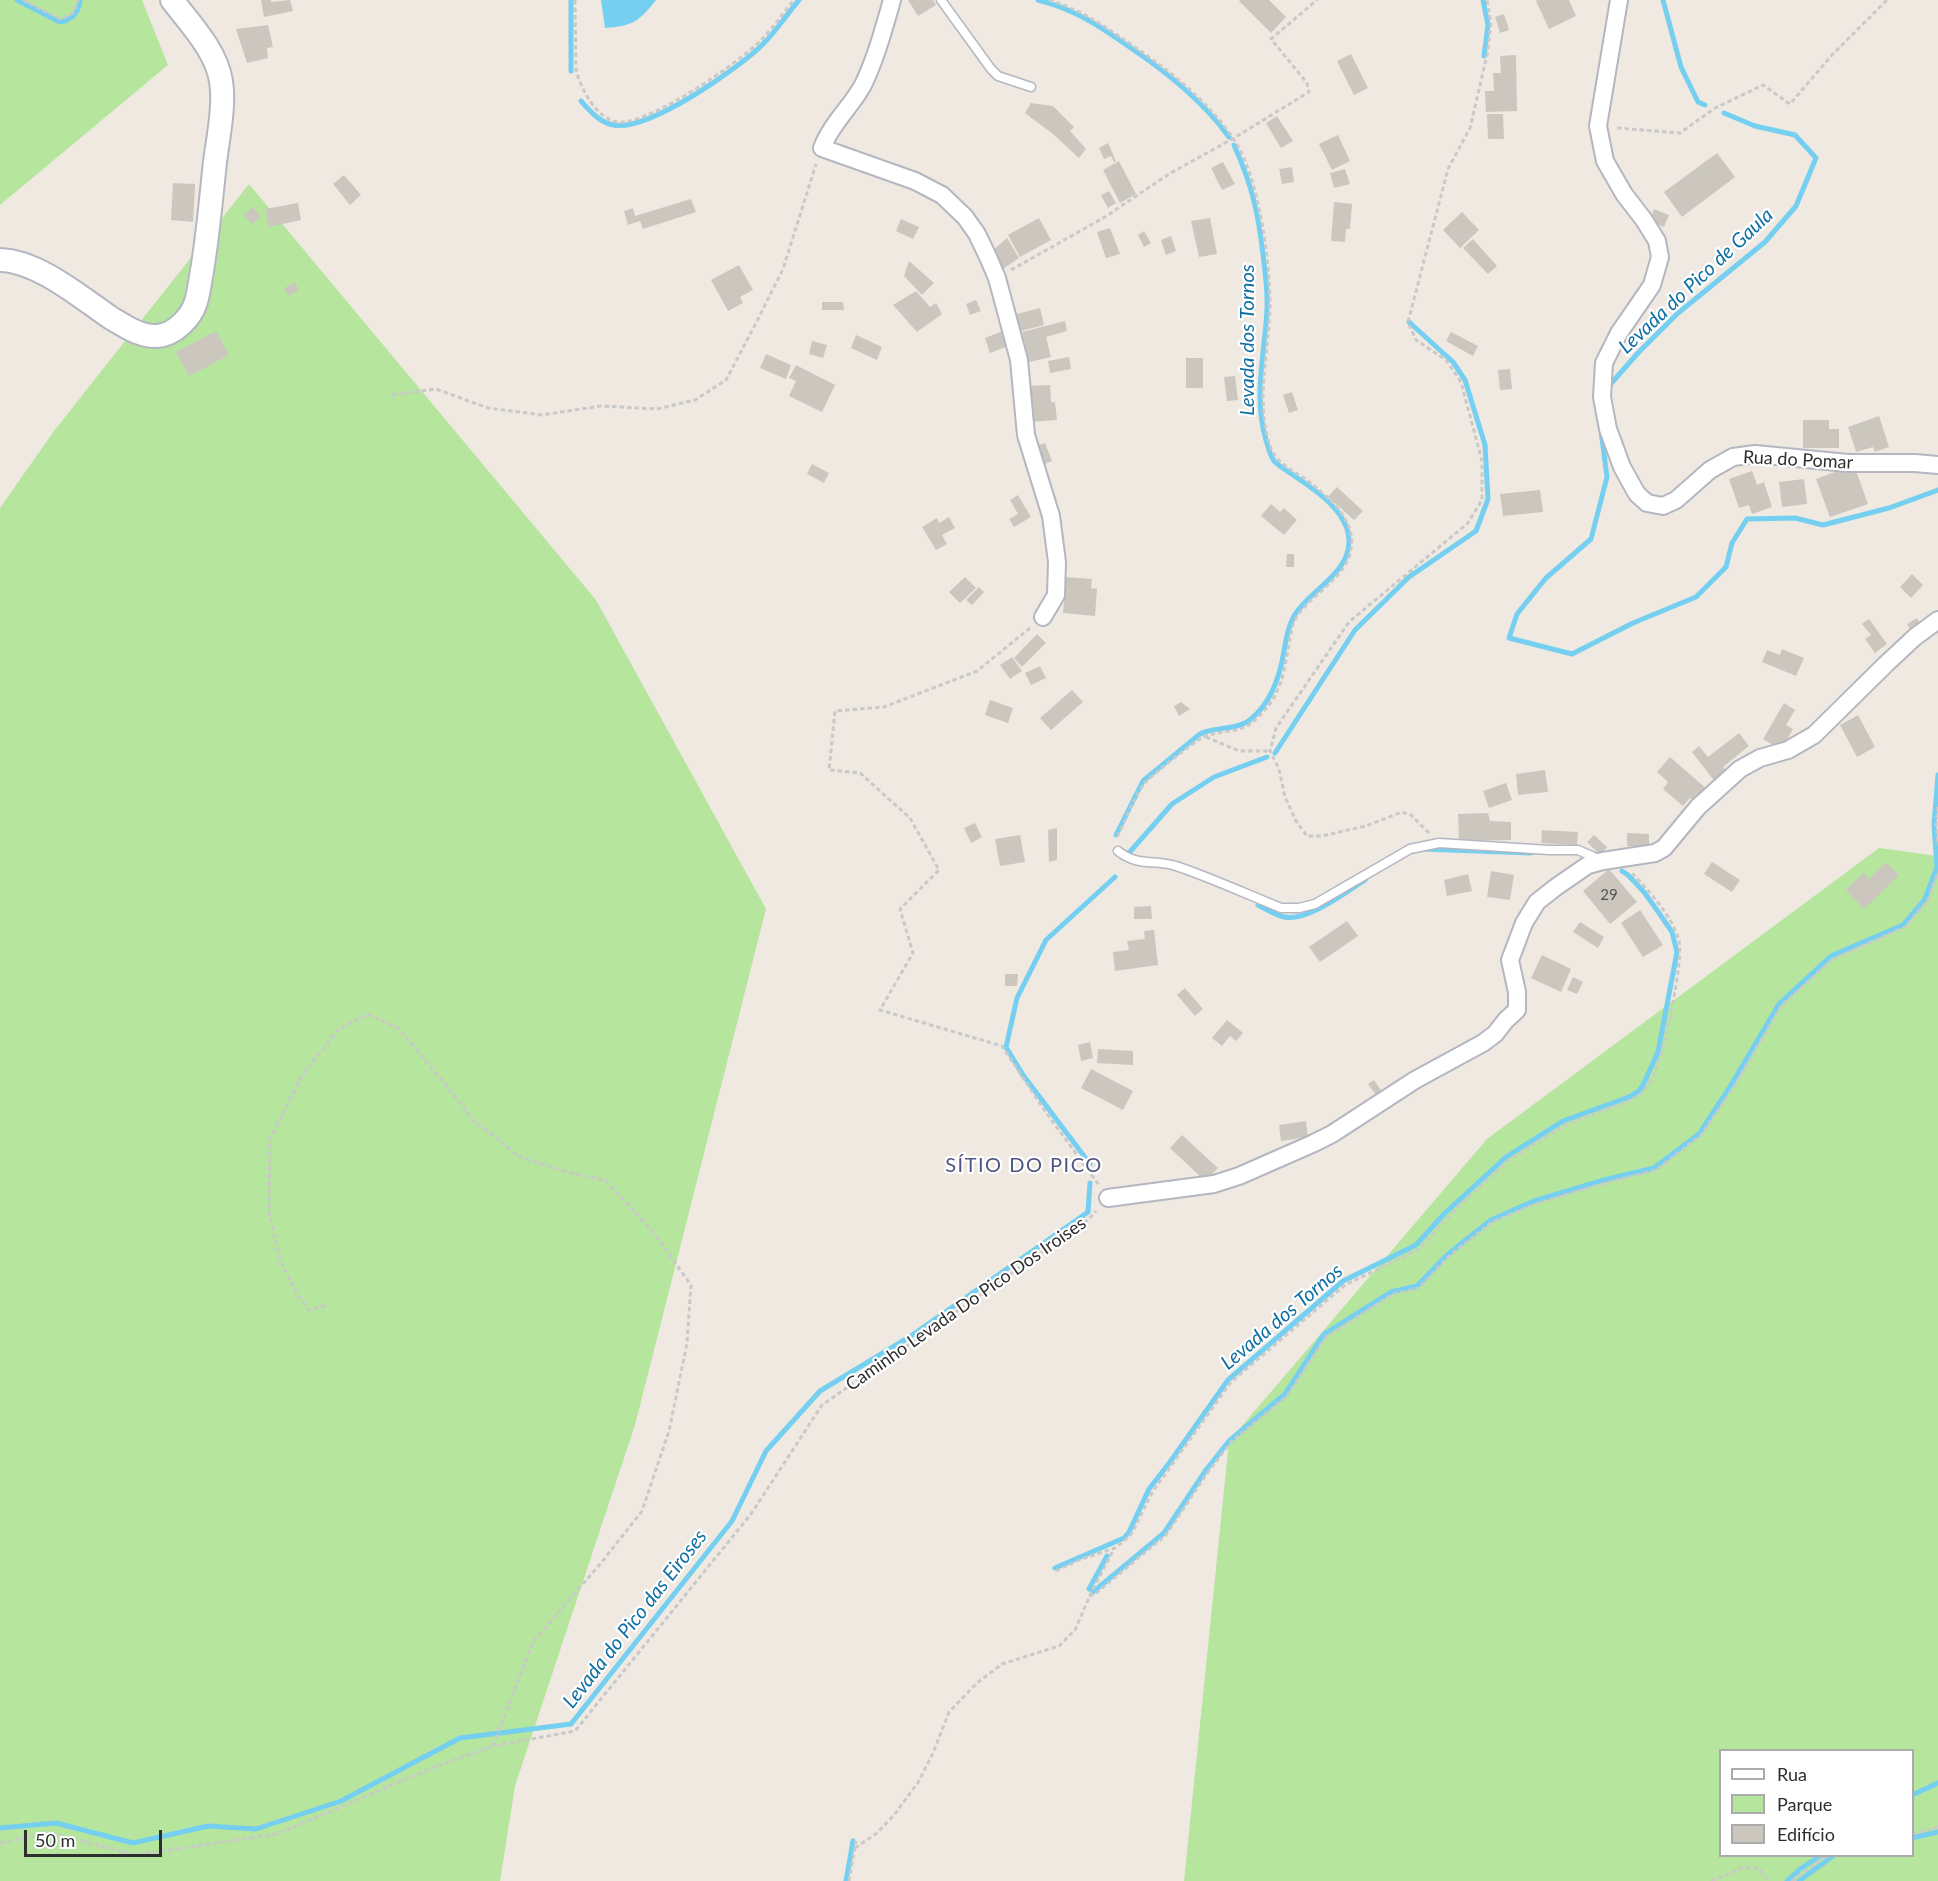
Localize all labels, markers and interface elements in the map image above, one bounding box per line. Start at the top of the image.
water label: Levada do Pico de Gaula [1614,203,1778,359]
water label: Levada dos Tornos [1236,264,1260,416]
street label: Rua do Pomar [1742,446,1854,474]
house number: 29 [1600,886,1618,904]
district label: SÍTIO DO PICO [945,1154,1103,1178]
street label: Caminho Levada Do Pico Dos Iroises [842,1213,1090,1395]
water label: Levada dos Tornos [1216,1259,1348,1375]
water label: Levada do Pico das Eiroses [558,1525,712,1713]
legend [1719,1749,1914,1857]
text: Rua [1777,1763,1807,1785]
text: Parque [1777,1793,1832,1815]
scale bar [27,1818,165,1856]
text: Edifício [1777,1823,1835,1845]
text: 50 m [35,1829,75,1851]

